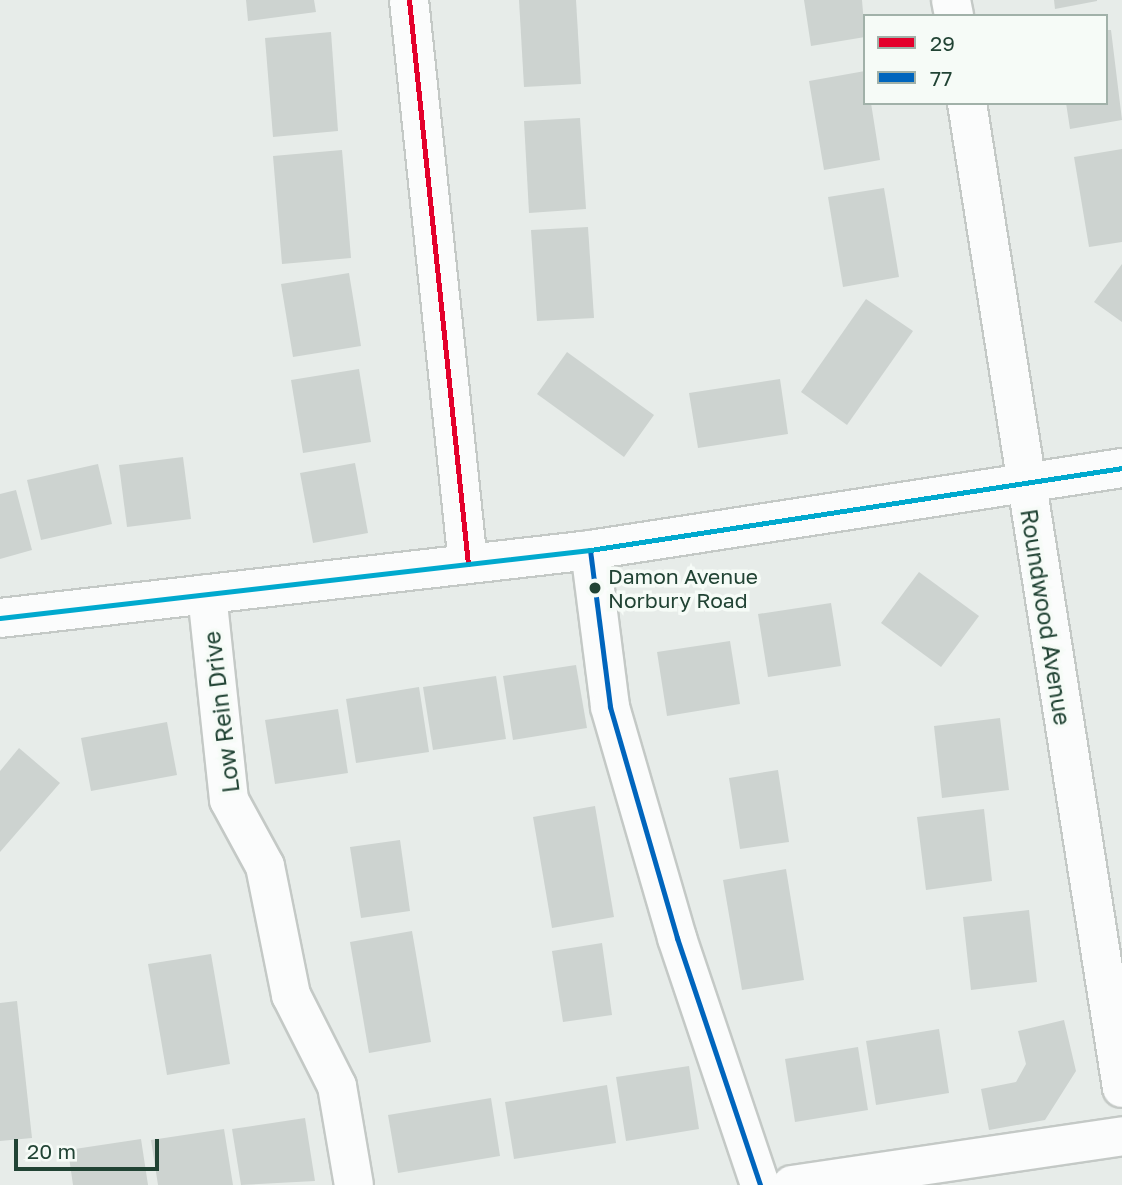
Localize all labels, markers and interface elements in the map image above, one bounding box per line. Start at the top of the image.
legend [863,14,1108,105]
text: 29 [930,30,955,56]
text: 77 [930,65,952,91]
street label: Roundwood Avenue [1015,507,1077,727]
place label: Damon Avenue Norbury Road [608,563,758,613]
marker: Damon Avenue Norbury Road [588,581,602,595]
street label: Low Rein Drive [197,630,245,794]
scale bar [18,1126,163,1170]
text: 20 m [27,1138,76,1164]

